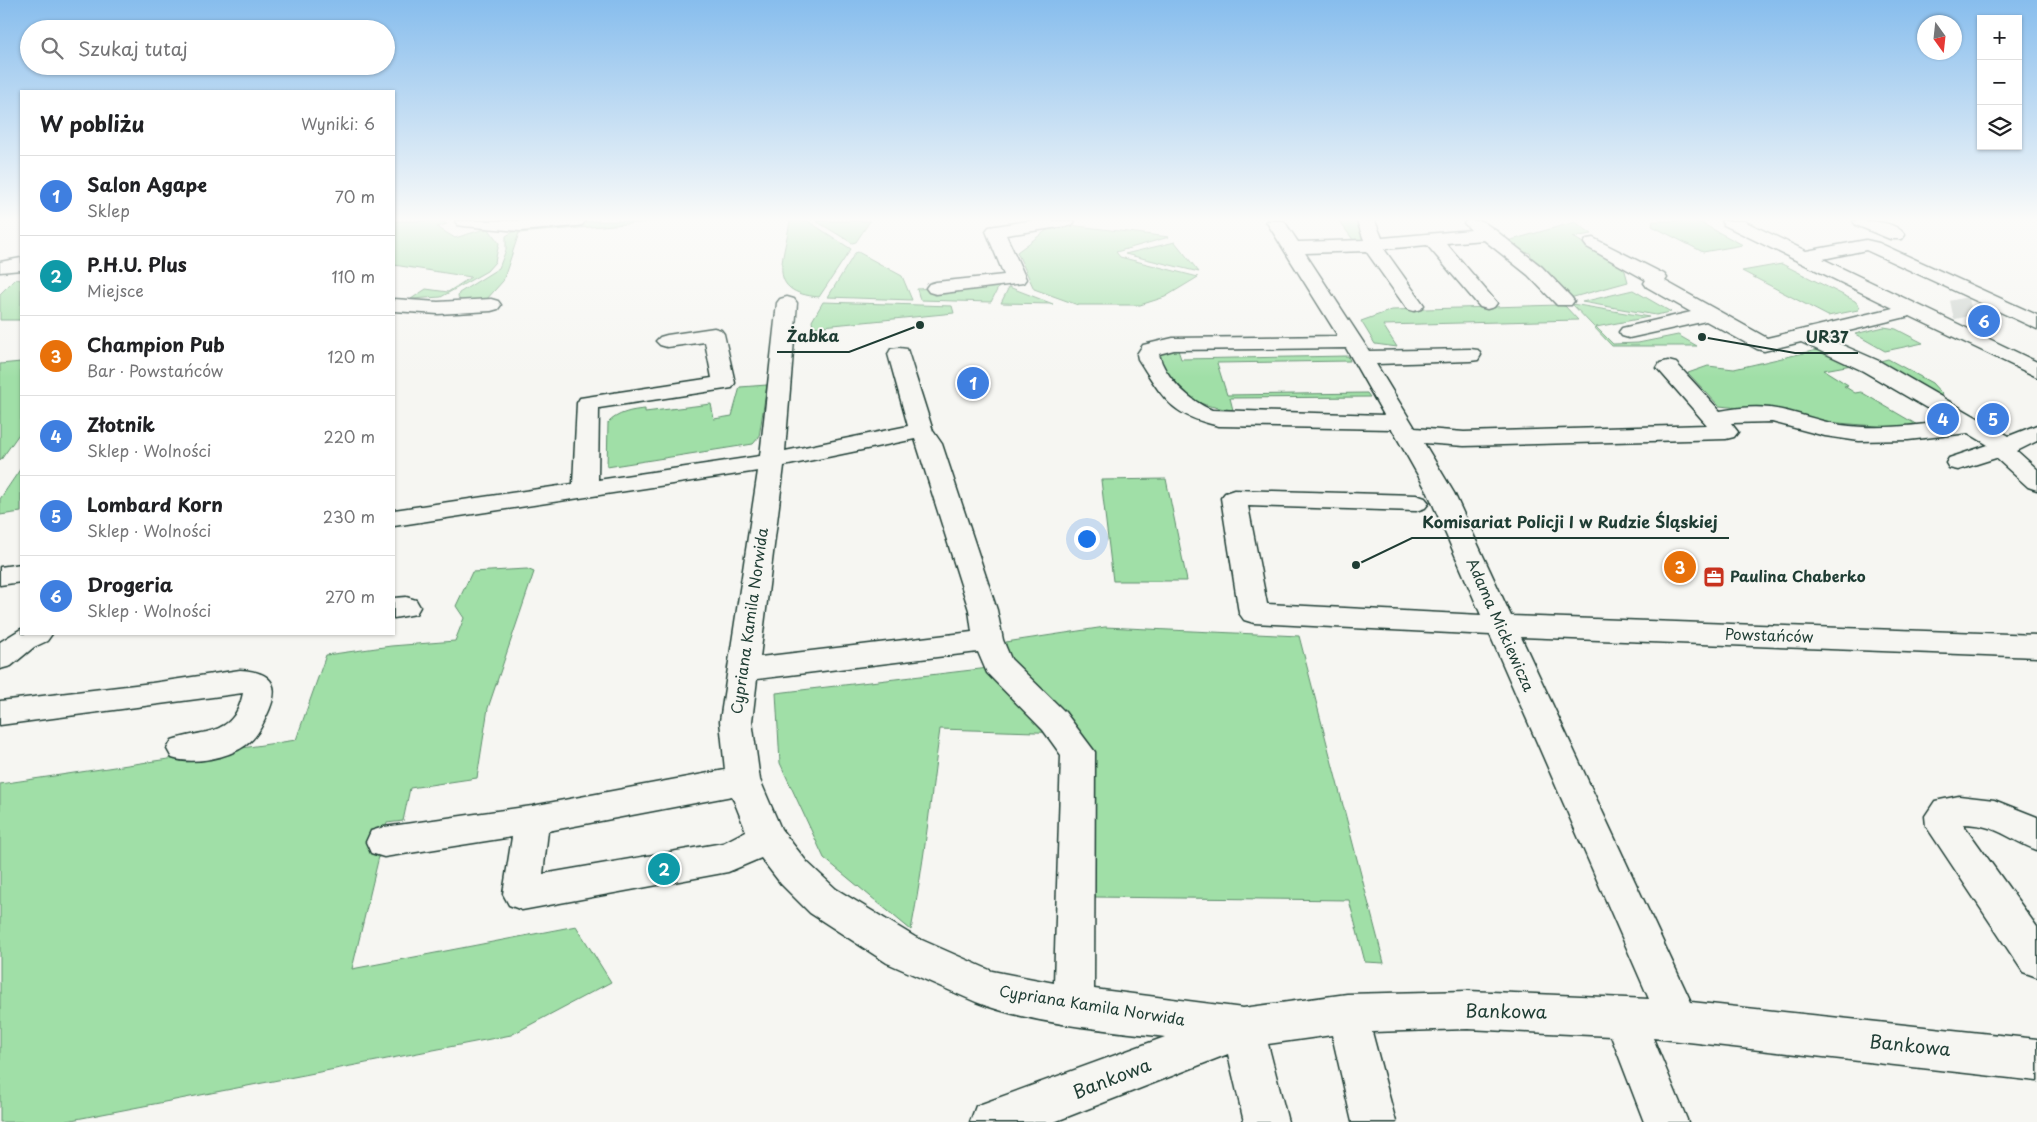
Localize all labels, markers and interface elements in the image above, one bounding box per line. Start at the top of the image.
north arrow [1917,15,1962,60]
map controls [1977,15,2022,150]
button: + [1977,15,2022,60]
search box [20,20,395,75]
icon: search [38,34,66,62]
text: Szukaj tutaj [78,34,188,62]
button: − [1977,60,2022,105]
button: layers [1977,105,2022,150]
text: W pobliżu [40,107,145,139]
text: Wyniki: 6 [301,111,375,135]
text: Salon Agape [87,170,207,198]
text: 1 [52,184,60,208]
text: 70 m [335,184,375,208]
text: Sklep [87,198,130,222]
text: P.H.U. Plus [87,250,187,278]
text: 2 [50,264,62,288]
text: 110 m [332,264,375,288]
text: Miejsce [87,278,144,302]
pin: 6 [1968,302,2000,340]
callout: Żabka [777,321,849,352]
callout: UR37 [1795,322,1858,353]
text: Żabka [787,323,840,347]
text: UR37 [1806,324,1849,348]
text: Champion Pub [87,330,225,358]
text: 3 [51,344,61,368]
text: 120 m [328,344,375,368]
text: Bar · Powstańców [87,358,223,382]
pin: 1 [957,364,989,402]
pin: 4 [1927,400,1959,438]
pin: 5 [1977,400,2009,438]
text: Złotnik [87,410,155,438]
text: 4 [51,424,61,448]
text: 220 m [324,424,375,448]
text: Sklep · Wolności [87,438,211,462]
text: Lombard Korn [87,490,223,518]
text: 5 [51,504,61,528]
text: 230 m [323,504,375,528]
callout: Komisariat Policji I w Rudzie Śląskiej [1412,507,1729,538]
text: Komisariat Policji I w Rudzie Śląskiej [1422,509,1718,533]
text: Sklep · Wolności [87,518,211,542]
street label: Cypriana Kamila Norwida [724,526,773,715]
your location [1074,526,1100,552]
pin: 3 [1664,548,1696,586]
street label: Adama Mickiewicza [1462,554,1541,695]
place label: Paulina Chaberko [1730,564,1866,587]
office icon: Paulina Chaberko [1702,565,1726,589]
text: Drogeria [87,570,173,598]
text: 6 [50,584,62,608]
text: 270 m [325,584,375,608]
text: Sklep · Wolności [87,598,211,622]
street label: Powstańców [1724,621,1814,648]
pin: 2 [648,850,680,888]
street label: Cypriana Kamila Norwida [998,978,1187,1031]
street label: Bankowa [1465,996,1548,1025]
street label: Bankowa [1868,1027,1953,1062]
street label: Bankowa [1068,1050,1155,1105]

